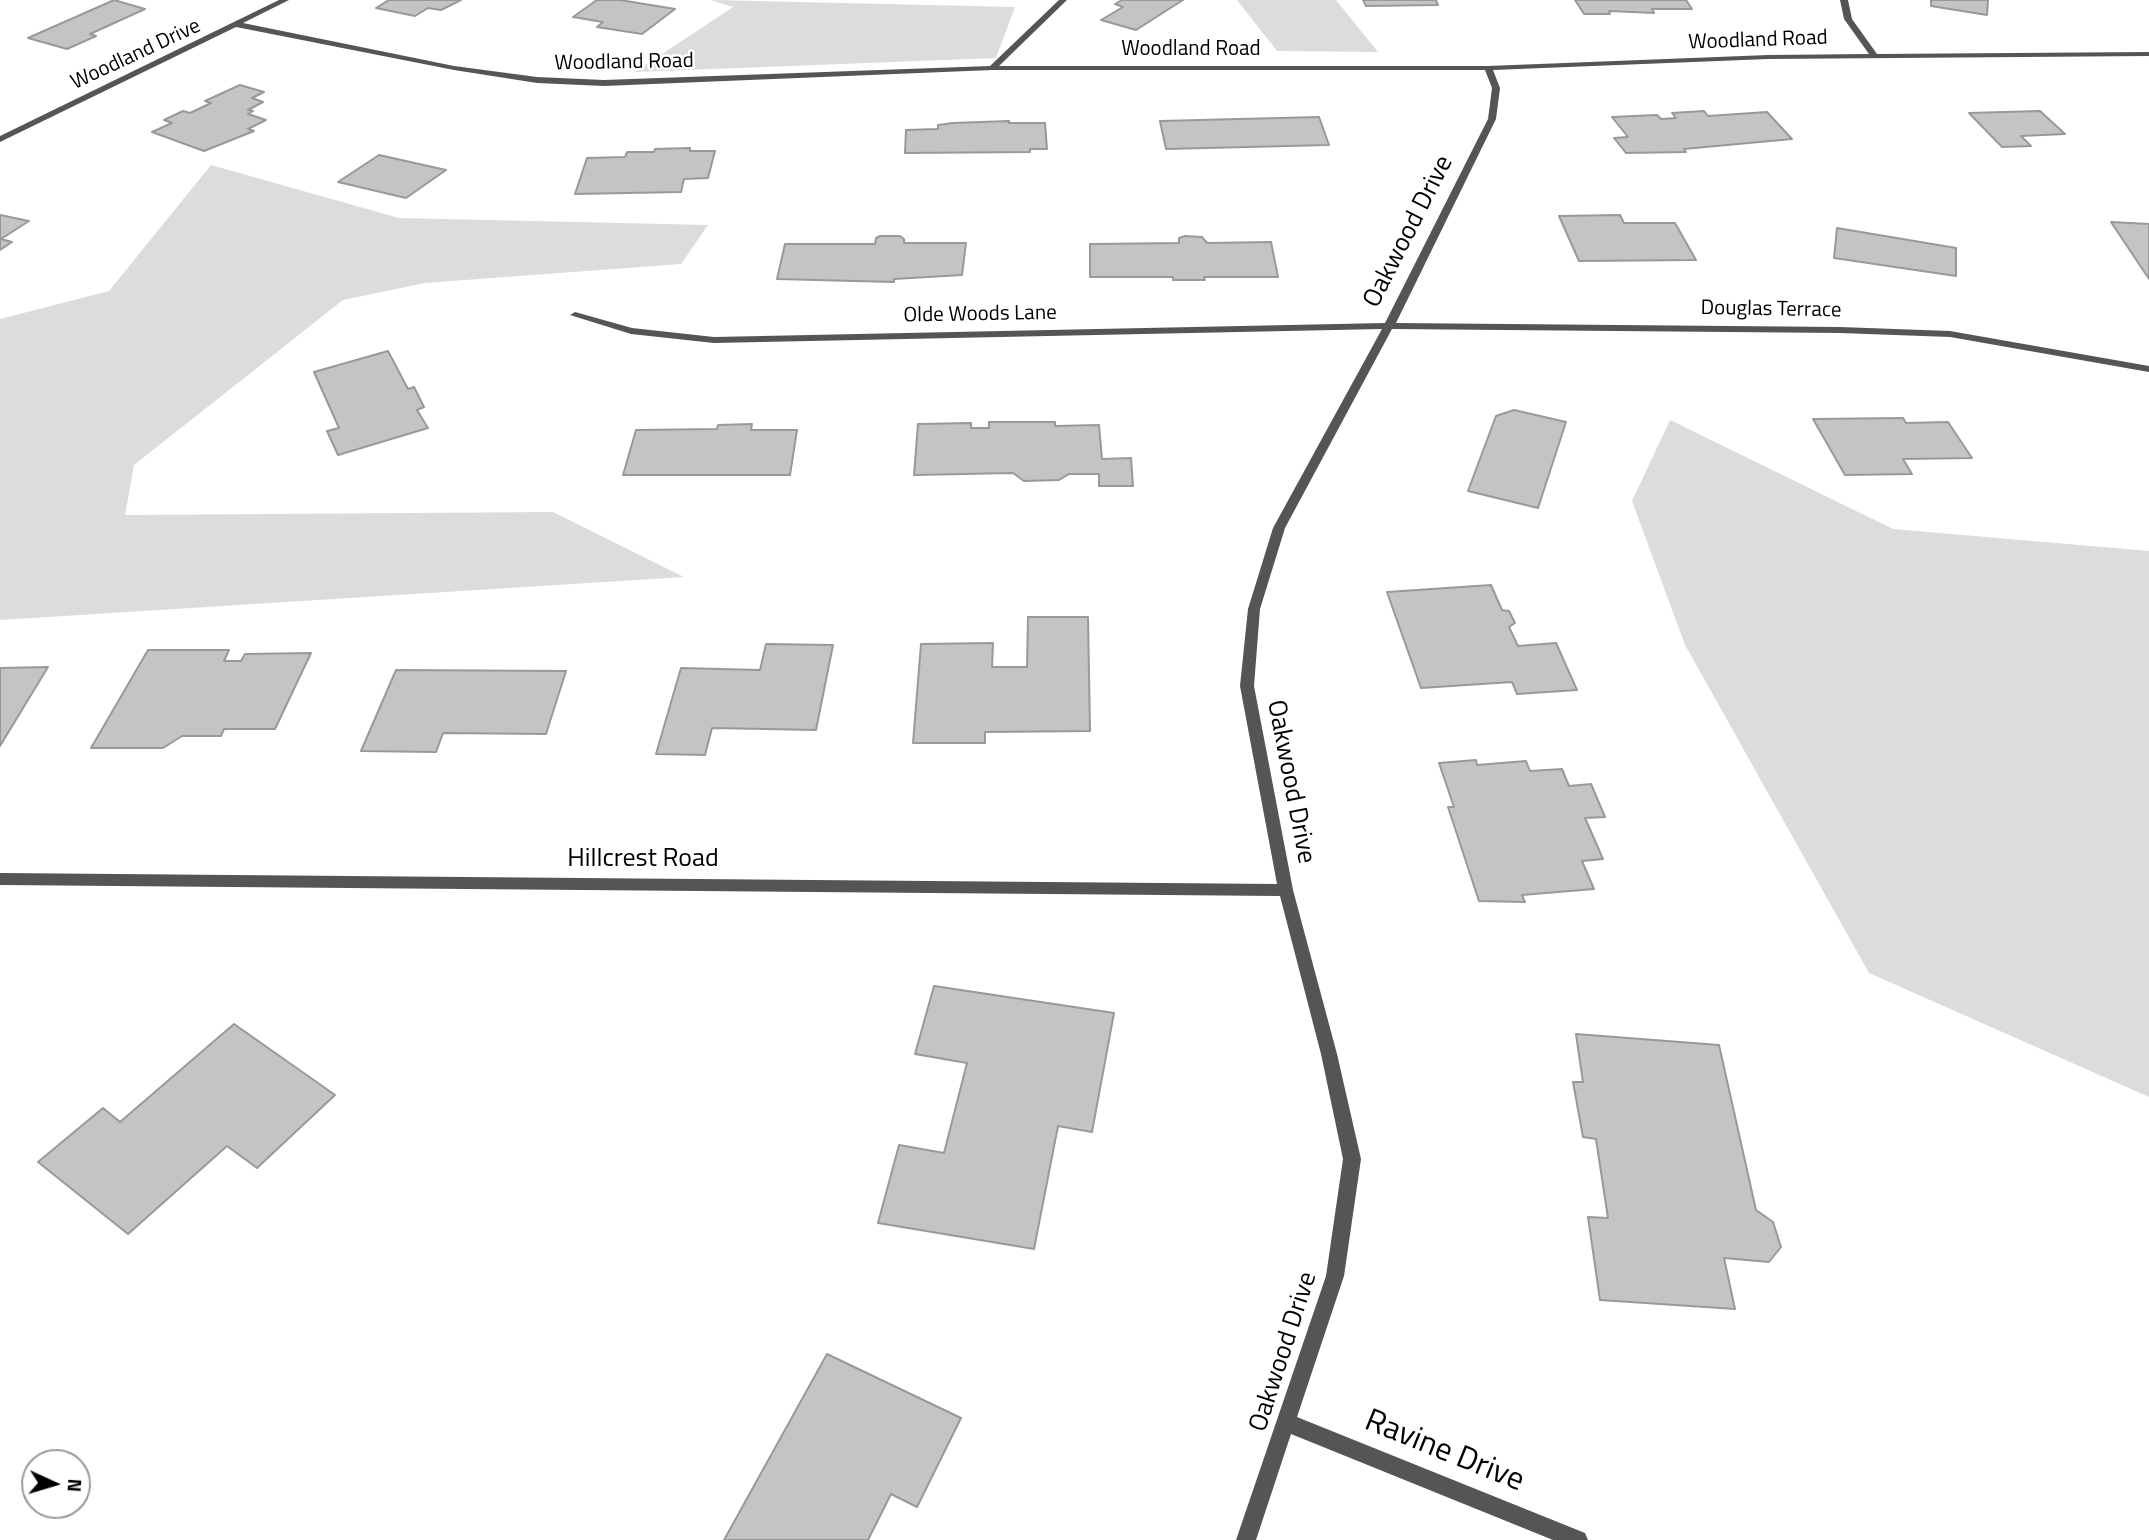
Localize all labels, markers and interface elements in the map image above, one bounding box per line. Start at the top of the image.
street label: Woodland Drive [67,14,205,96]
street label: Woodland Road [1688,26,1828,56]
street label: Woodland Road [1121,37,1261,63]
street label: Woodland Road [554,49,694,77]
street label: Oakwood Drive [1357,151,1461,313]
street label: Douglas Terrace [1700,296,1842,324]
street label: Olde Woods Lane [903,301,1057,329]
street label: Oakwood Drive [1259,697,1321,867]
street label: Hillcrest Road [567,844,719,876]
street label: Oakwood Drive [1243,1268,1325,1436]
street label: Ravine Drive [1359,1403,1529,1501]
north arrow [21,1449,91,1519]
text: N [61,1478,90,1493]

